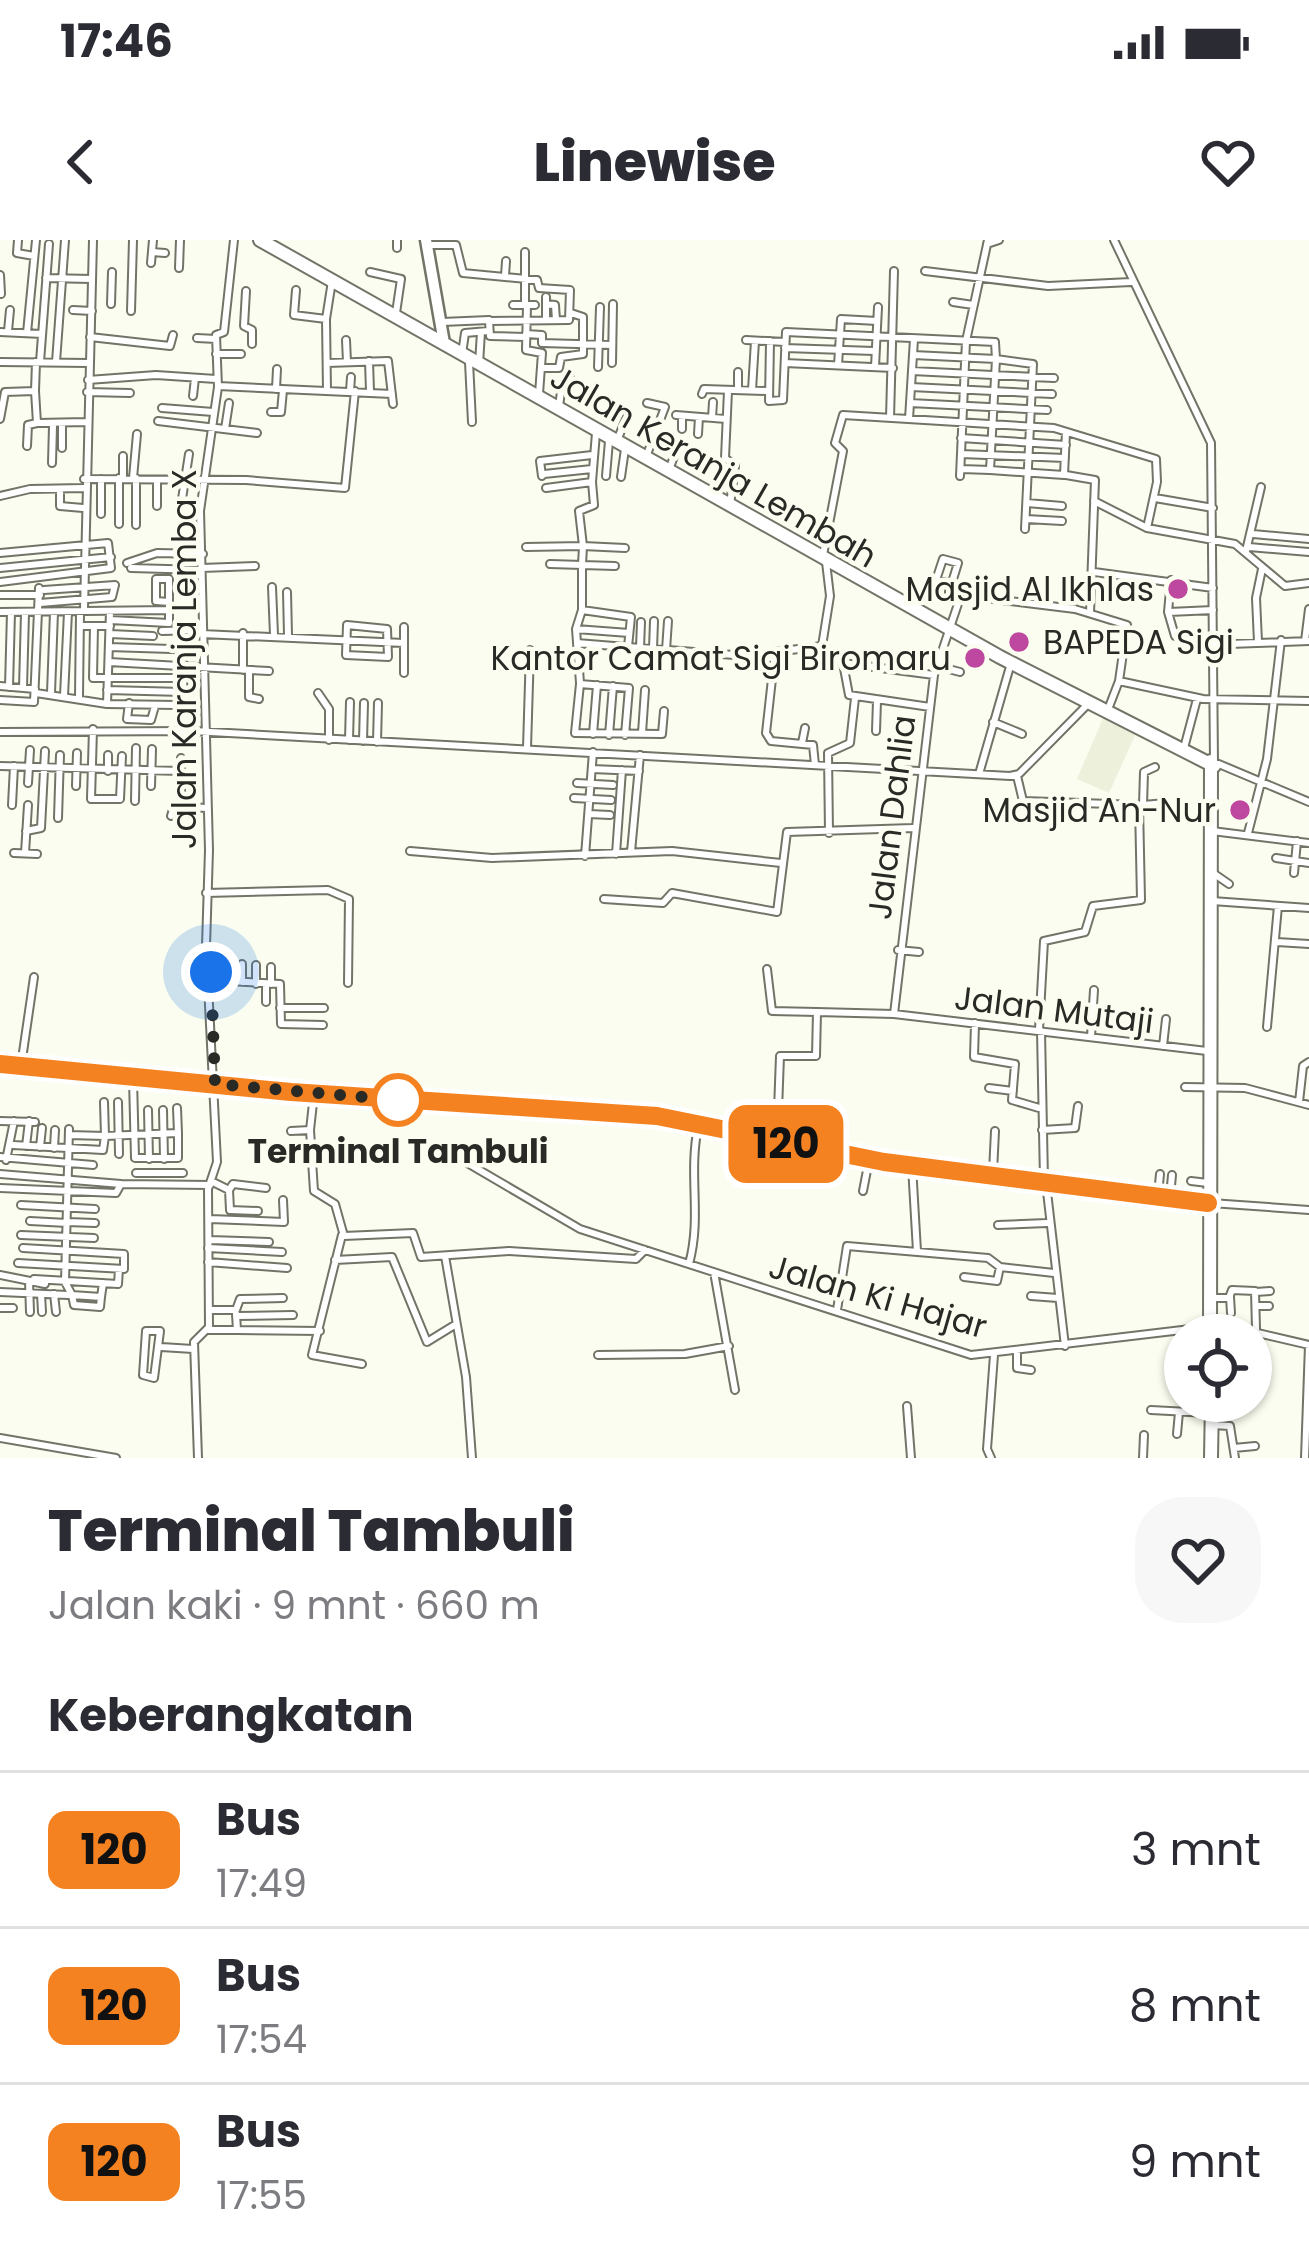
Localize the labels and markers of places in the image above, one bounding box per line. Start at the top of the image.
place label: Masjid Al Ikhlas [906,566,1154,613]
marker: Masjid Al Ikhlas [1165,576,1191,602]
place label: BAPEDA Sigi [1043,619,1234,666]
marker: BAPEDA Sigi [1006,629,1032,655]
place label: Kantor Camat Sigi Biromaru [490,635,951,682]
marker: Kantor Camat Sigi Biromaru [962,645,988,671]
place label: Masjid An-Nur [982,787,1216,834]
marker: Masjid An-Nur [1227,797,1253,823]
marker: Terminal Tambuli [373,1075,423,1125]
place label: Terminal Tambuli [248,1128,549,1175]

